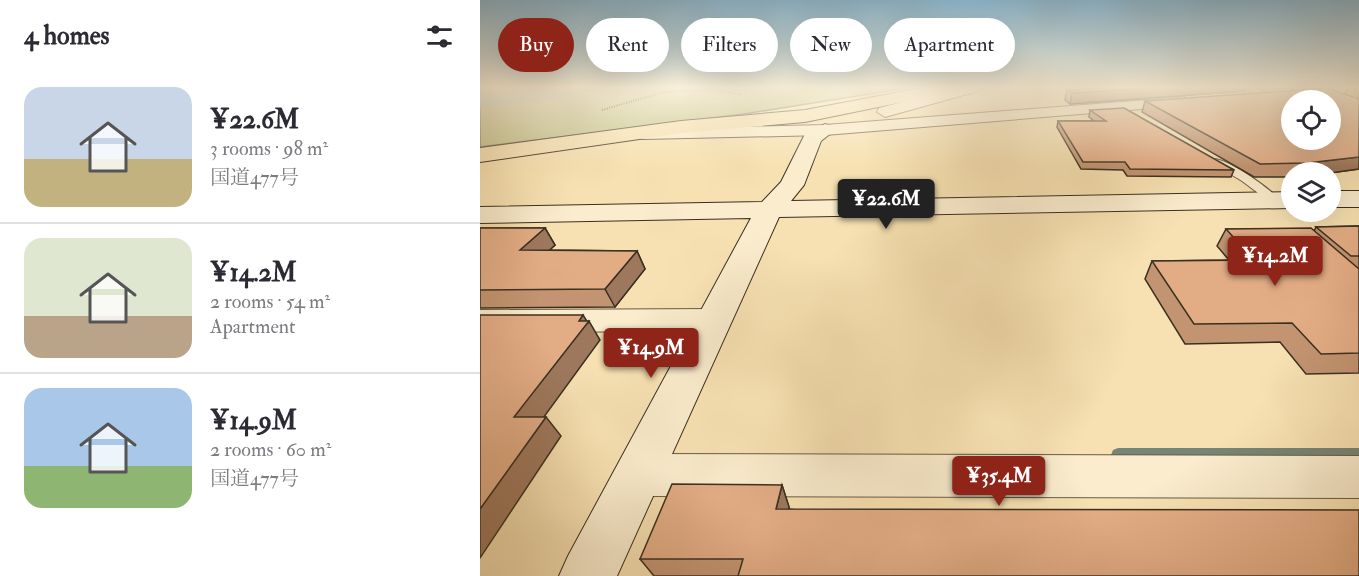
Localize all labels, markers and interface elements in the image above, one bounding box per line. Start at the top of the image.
chip: Buy [498,18,574,72]
chip: Rent [586,18,669,72]
chip: Filters [681,18,778,72]
chip: New [790,18,872,72]
chip: Apartment [884,18,1015,72]
text: 4 homes [24,20,110,52]
icon: filters [423,20,456,53]
map controls [1281,90,1341,222]
button: locate [1281,90,1341,150]
text: ¥22.6M [210,104,299,136]
icon: home [72,111,144,183]
text: 3 rooms · 98 m² [210,136,328,161]
button: layers [1281,162,1341,222]
text: 国道477号 [210,165,299,190]
pin: ¥22.6M [837,179,935,230]
text: ¥22.6M [852,186,920,211]
pin: ¥14.2M [1226,236,1324,287]
text: ¥14.2M [1242,243,1308,268]
text: ¥14.2M [210,257,297,289]
icon: home [72,262,144,334]
text: 2 rooms · 54 m² [210,289,330,314]
text: Apartment [210,314,295,339]
pin: ¥14.9M [602,328,700,379]
text: ¥14.9M [618,335,684,360]
text: ¥14.9M [210,405,297,437]
icon: home [72,412,144,484]
text: 2 rooms · 60 m² [210,437,331,462]
pin: ¥35.4M [950,456,1048,507]
text: ¥35.4M [966,463,1032,488]
text: 国道477号 [210,466,299,491]

